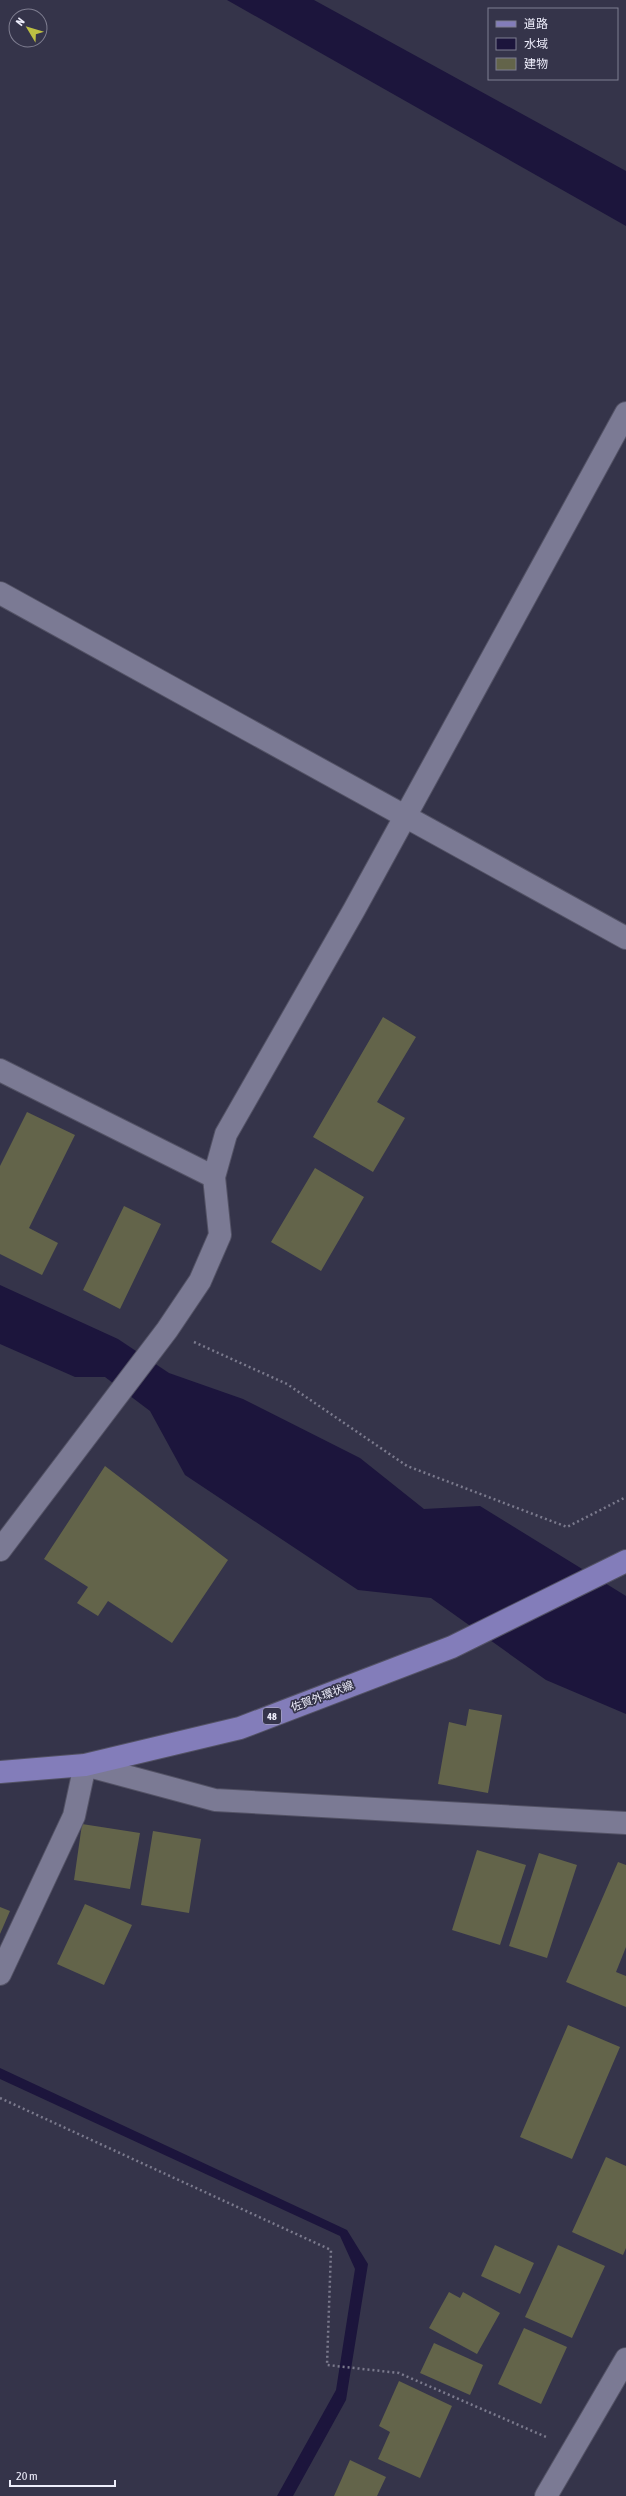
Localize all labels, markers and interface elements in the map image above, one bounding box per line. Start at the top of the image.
north arrow [8,8,48,48]
legend [488,8,618,80]
text: N [13,16,27,28]
text: 道路 [524,17,548,31]
text: 水域 [524,37,548,51]
text: 建物 [524,57,548,71]
street label: 佐賀外環状線 [289,1679,355,1713]
road number: 48 [263,1708,281,1724]
scale bar [10,2462,115,2488]
text: 20 m [16,2469,38,2483]

